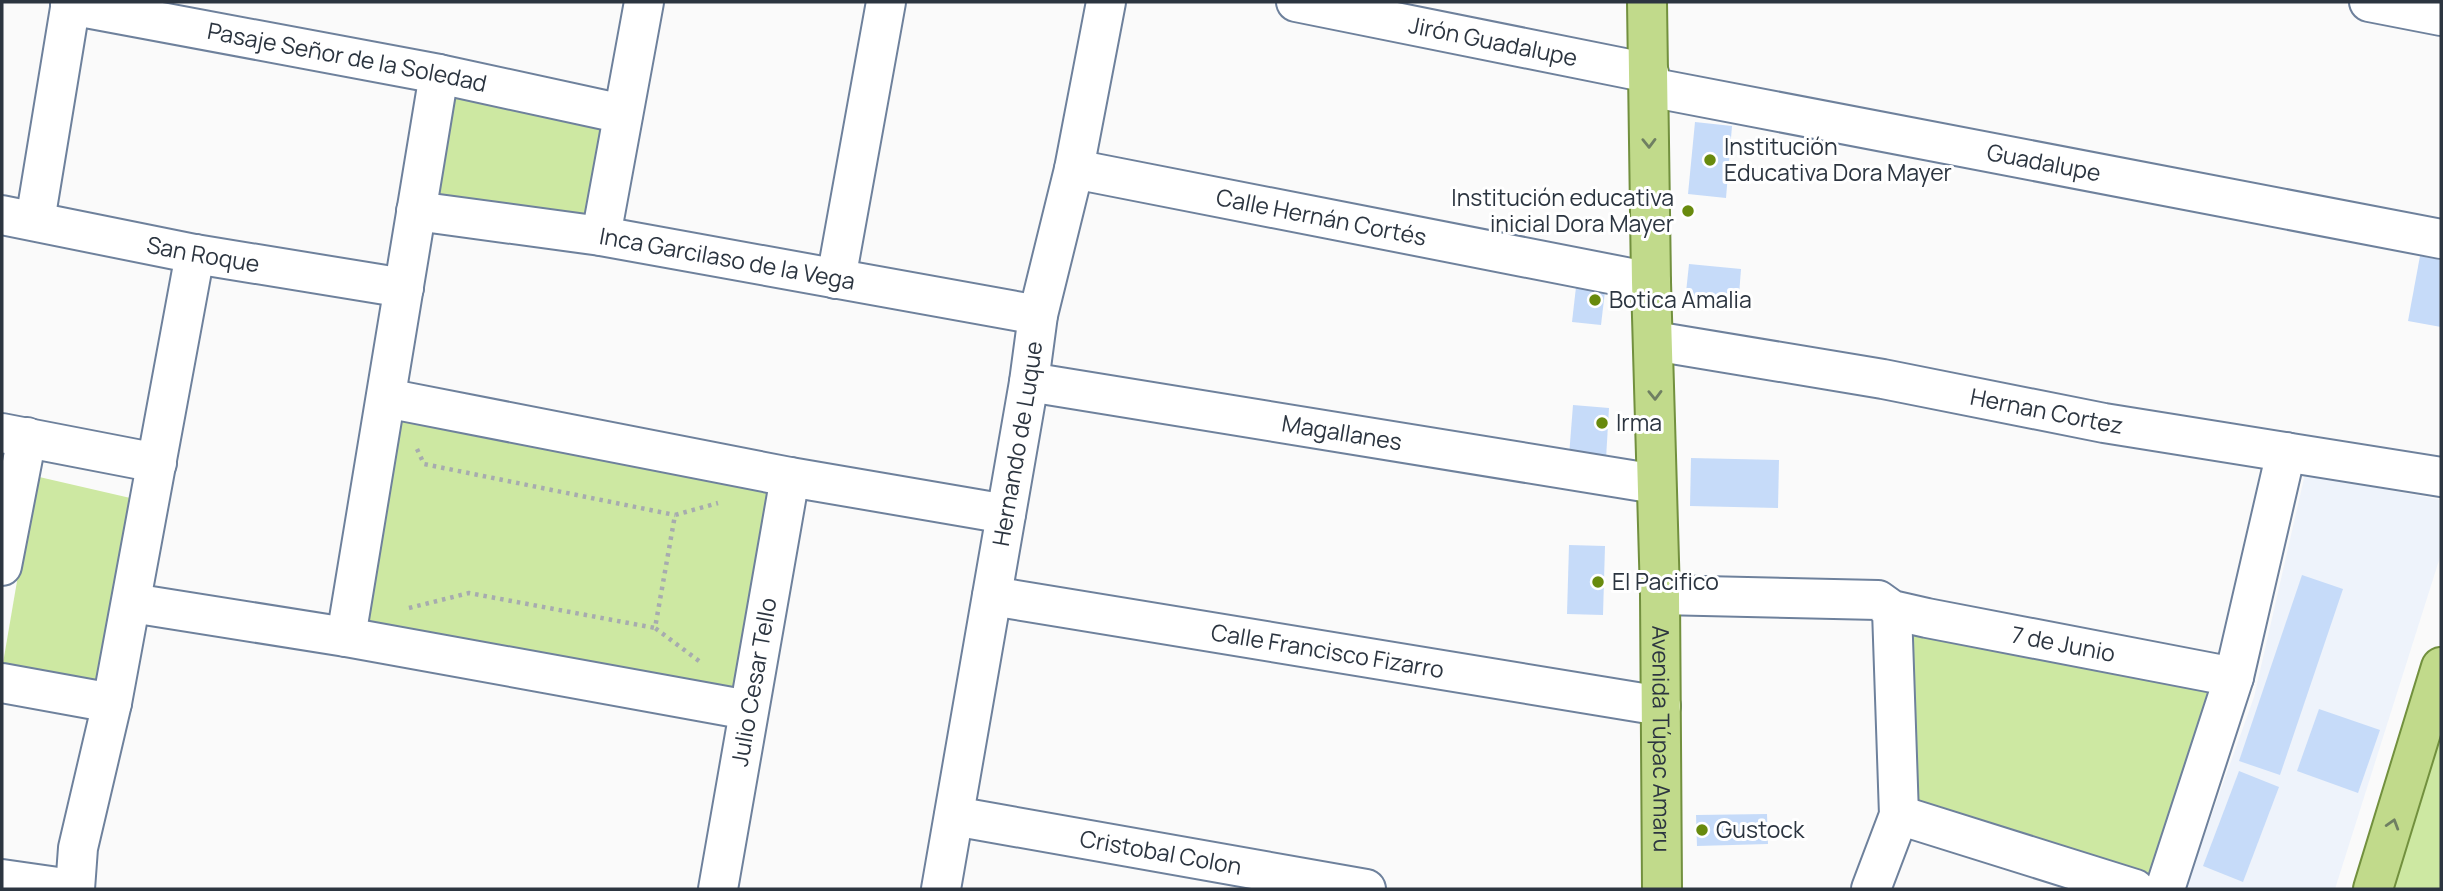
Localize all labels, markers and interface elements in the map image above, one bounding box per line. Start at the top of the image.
street label: Jirón Guadalupe [1406,8,1580,73]
street label: Pasaje Señor de la Soledad [205,14,490,99]
place label: Institución Educativa Dora Mayer [1724,130,1952,188]
street label: Guadalupe [1984,135,2104,188]
one-way arrow [1642,138,1657,149]
marker: Institución Educativa Dora Mayer [1702,152,1718,168]
street label: Calle Hernán Cortés [1214,180,1429,253]
place label: Institución educativa inicial Dora Mayer [1451,181,1674,239]
marker: Institución educativa inicial Dora Mayer [1680,203,1696,219]
street label: Inca Garcilaso de la Vega [597,219,858,297]
street label: San Roque [144,228,262,279]
place label: Botica Amalia [1609,283,1752,315]
marker: Botica Amalia [1587,292,1603,308]
street label: Hernando de Luque [984,339,1049,548]
street label: Hernan Cortez [1968,380,2125,441]
one-way arrow [1647,390,1662,401]
street label: Magallanes [1280,406,1404,457]
place label: Irma [1616,406,1662,438]
marker: Irma [1594,415,1610,431]
place label: El Pacifico [1612,565,1719,597]
marker: El Pacifico [1590,574,1606,590]
street label: Julio Cesar Tello [723,595,784,769]
street label: Calle Francisco Fizarro [1209,615,1446,685]
street label: 7 de Junio [2009,618,2118,669]
street label: Avenida Túpac Amaru [1645,625,1679,852]
place label: Gustock [1716,813,1805,845]
one-way arrow [2385,818,2400,830]
street label: Cristobal Colon [1078,822,1244,882]
marker: Gustock [1694,822,1710,838]

